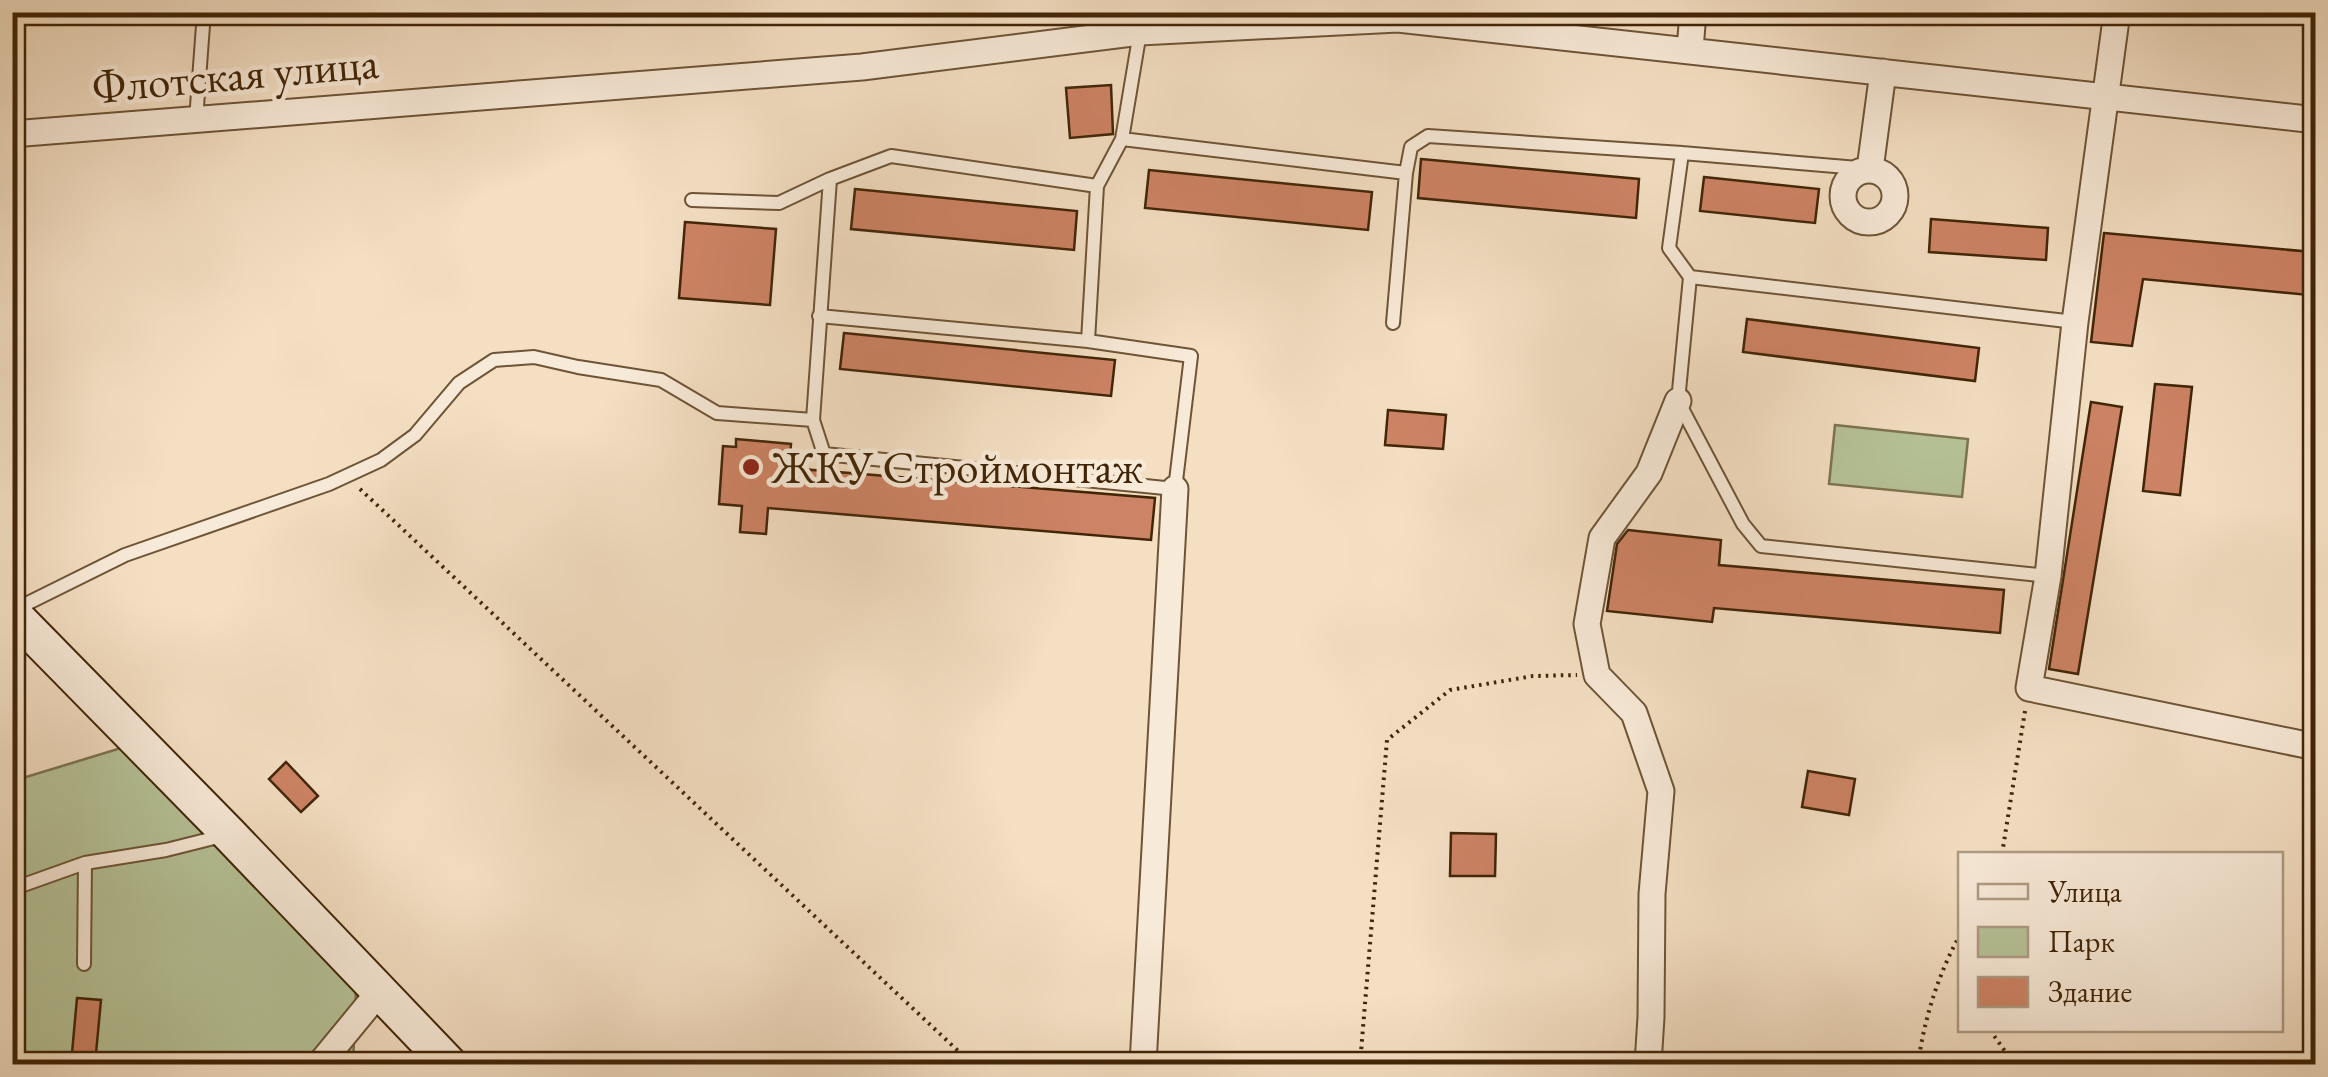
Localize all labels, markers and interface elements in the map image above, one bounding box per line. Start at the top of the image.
street label: Флотская улица [89,33,381,115]
place label: ЖКУ Строймонтаж [770,438,1144,496]
marker: ЖКУ Строймонтаж [740,456,762,478]
legend [1958,852,2283,1032]
text: Улица [2047,872,2122,911]
text: Парк [2048,922,2115,961]
text: Здание [2048,972,2132,1011]

